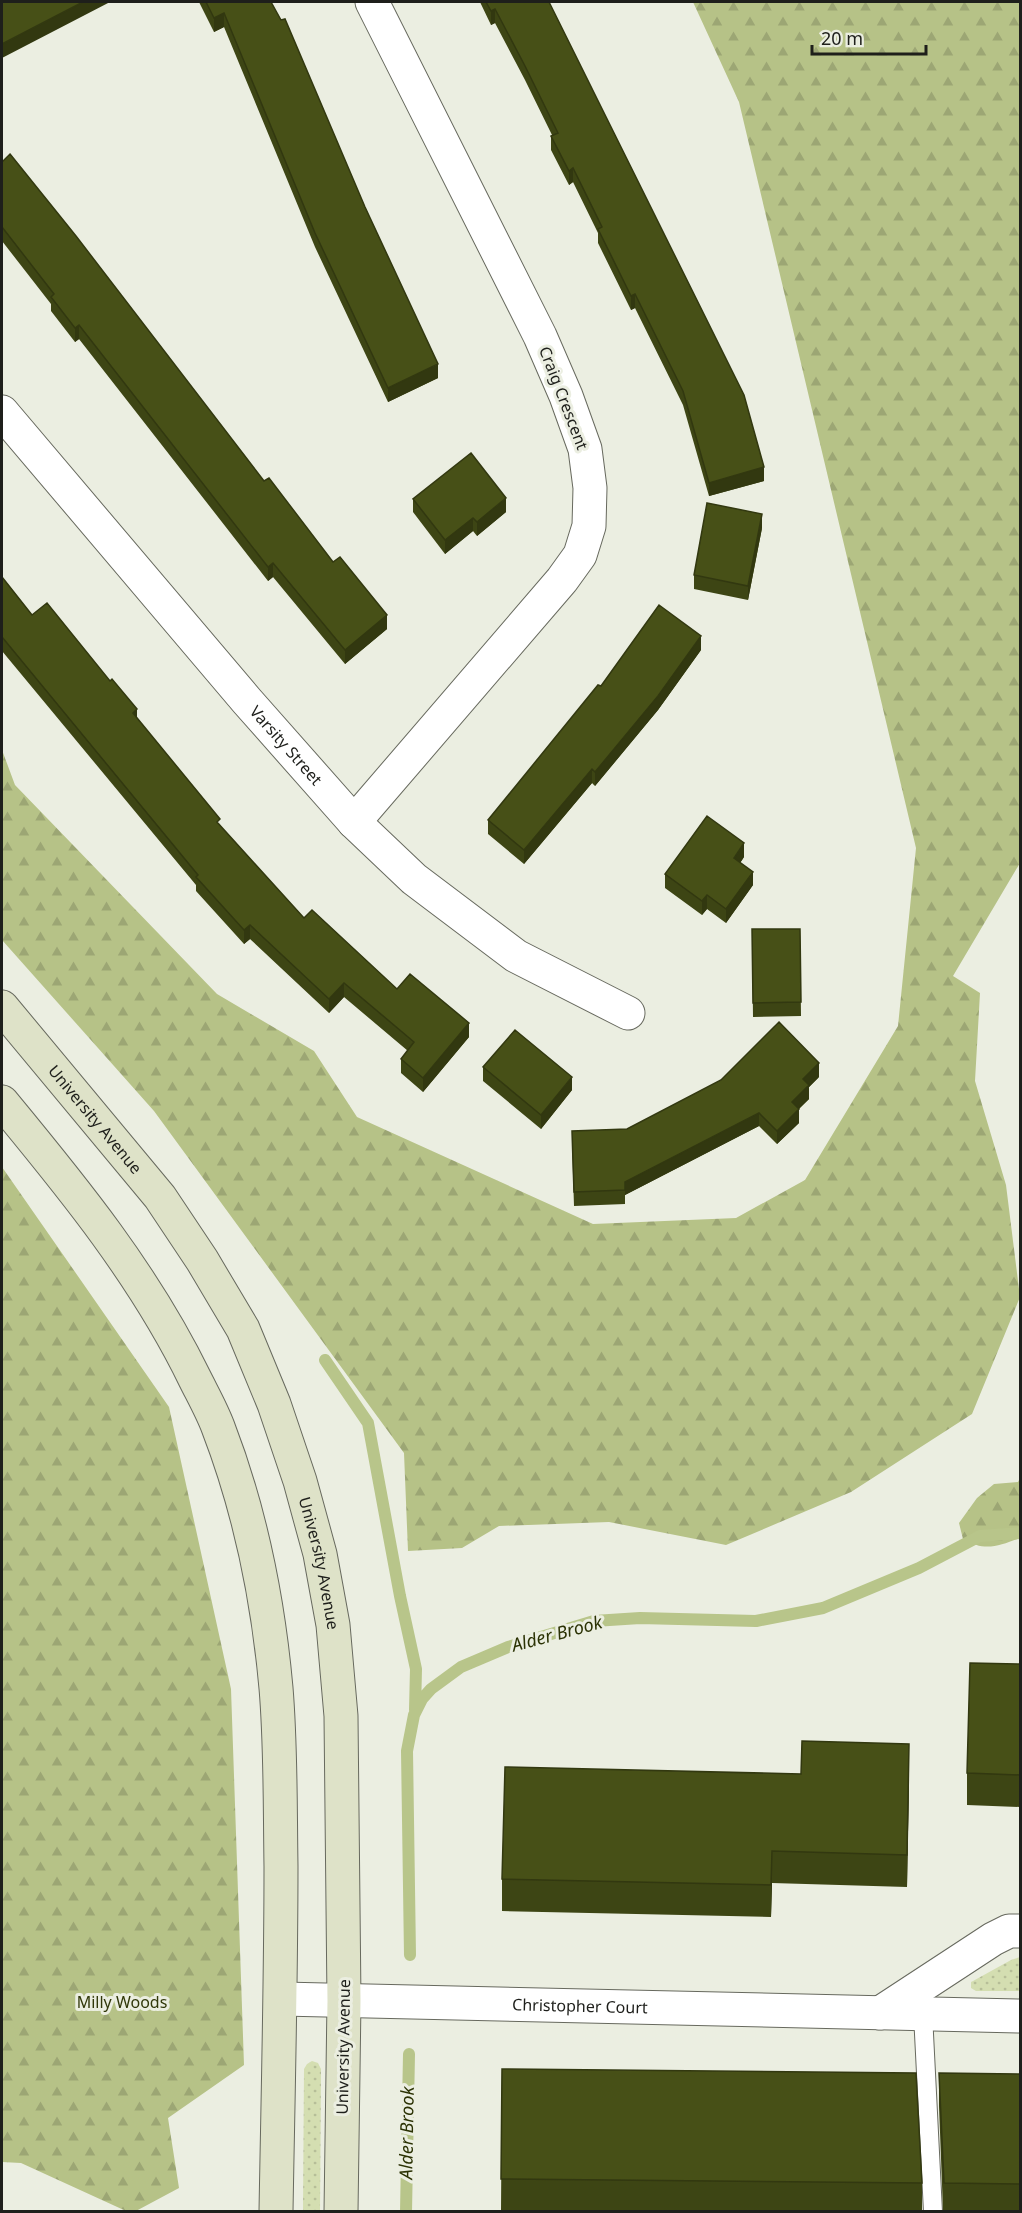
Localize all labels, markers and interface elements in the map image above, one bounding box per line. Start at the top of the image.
scale bar [812,18,926,56]
text: 20 m [821,26,863,50]
street label: Craig Crescent [534,343,594,453]
street label: Varsity Street [245,701,328,790]
street label: University Avenue [44,1060,147,1178]
street label: University Avenue [294,1494,345,1631]
water label: Alder Brook [507,1609,606,1657]
street label: University Avenue [331,1979,355,2115]
park label: Milly Woods [77,1991,167,2013]
street label: Christopher Court [512,1993,648,2018]
water label: Alder Brook [393,2085,419,2182]

